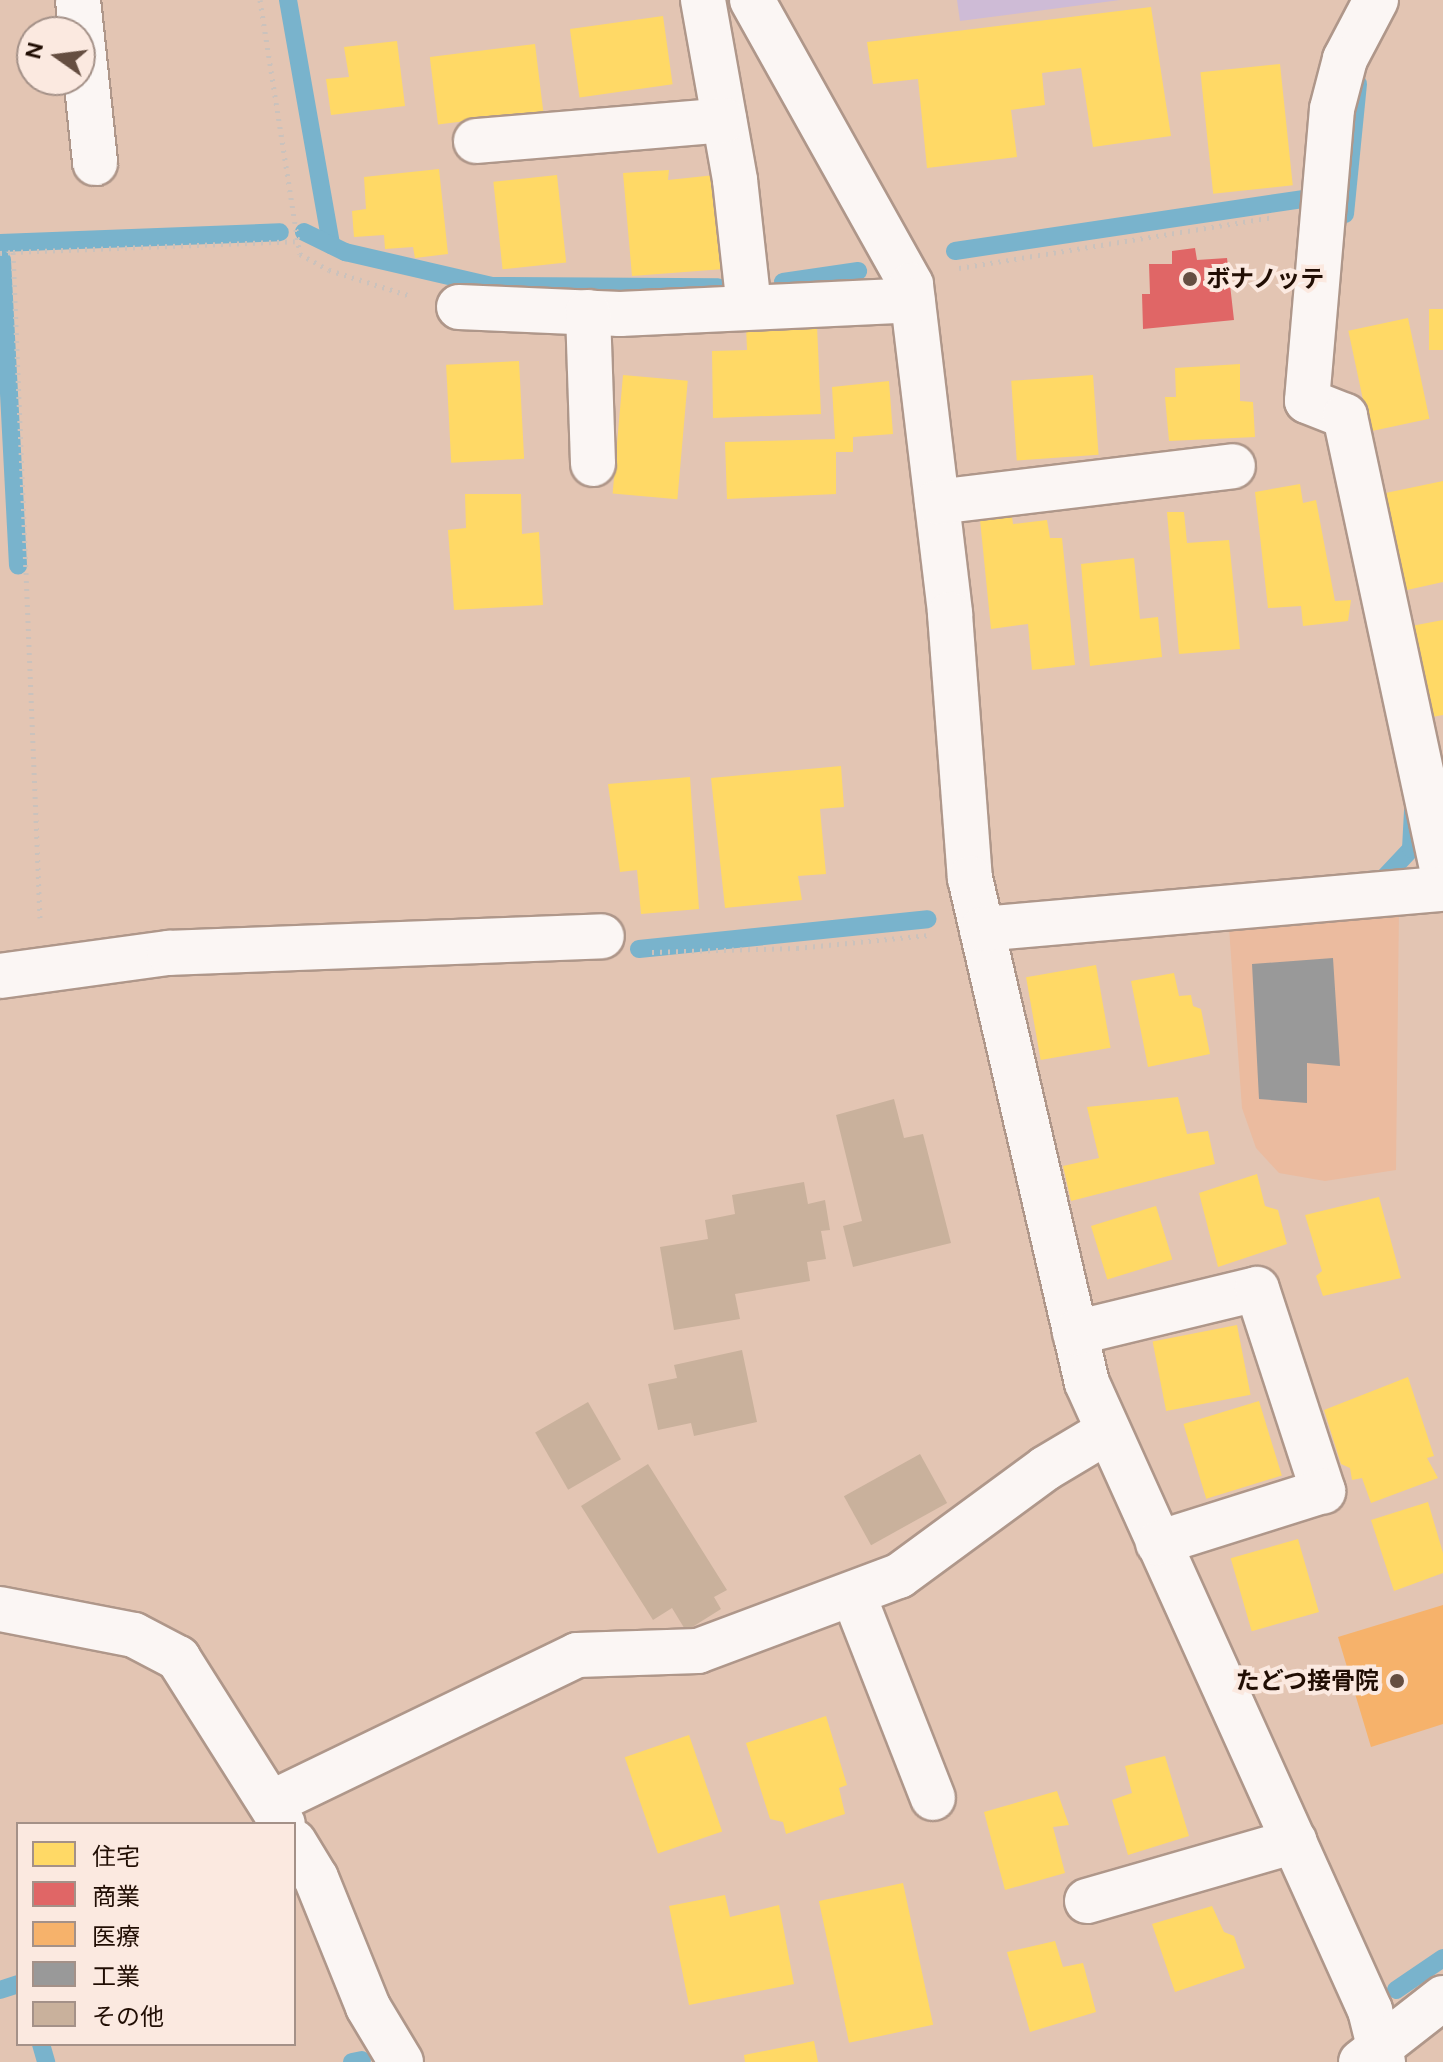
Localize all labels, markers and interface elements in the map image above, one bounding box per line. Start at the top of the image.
north arrow [16,16,96,96]
text: N [18,39,50,62]
place label: ボナノッテ [1206,265,1326,293]
marker: ボナノッテ [1181,270,1199,288]
place label: たどつ接骨院 [1235,1667,1379,1695]
marker: たどつ接骨院 [1386,1670,1408,1692]
legend [16,1822,296,2046]
text: 住宅 [92,1841,140,1872]
text: 商業 [92,1881,140,1912]
text: 医療 [92,1921,140,1952]
text: 工業 [92,1961,140,1992]
text: その他 [92,2001,164,2032]

